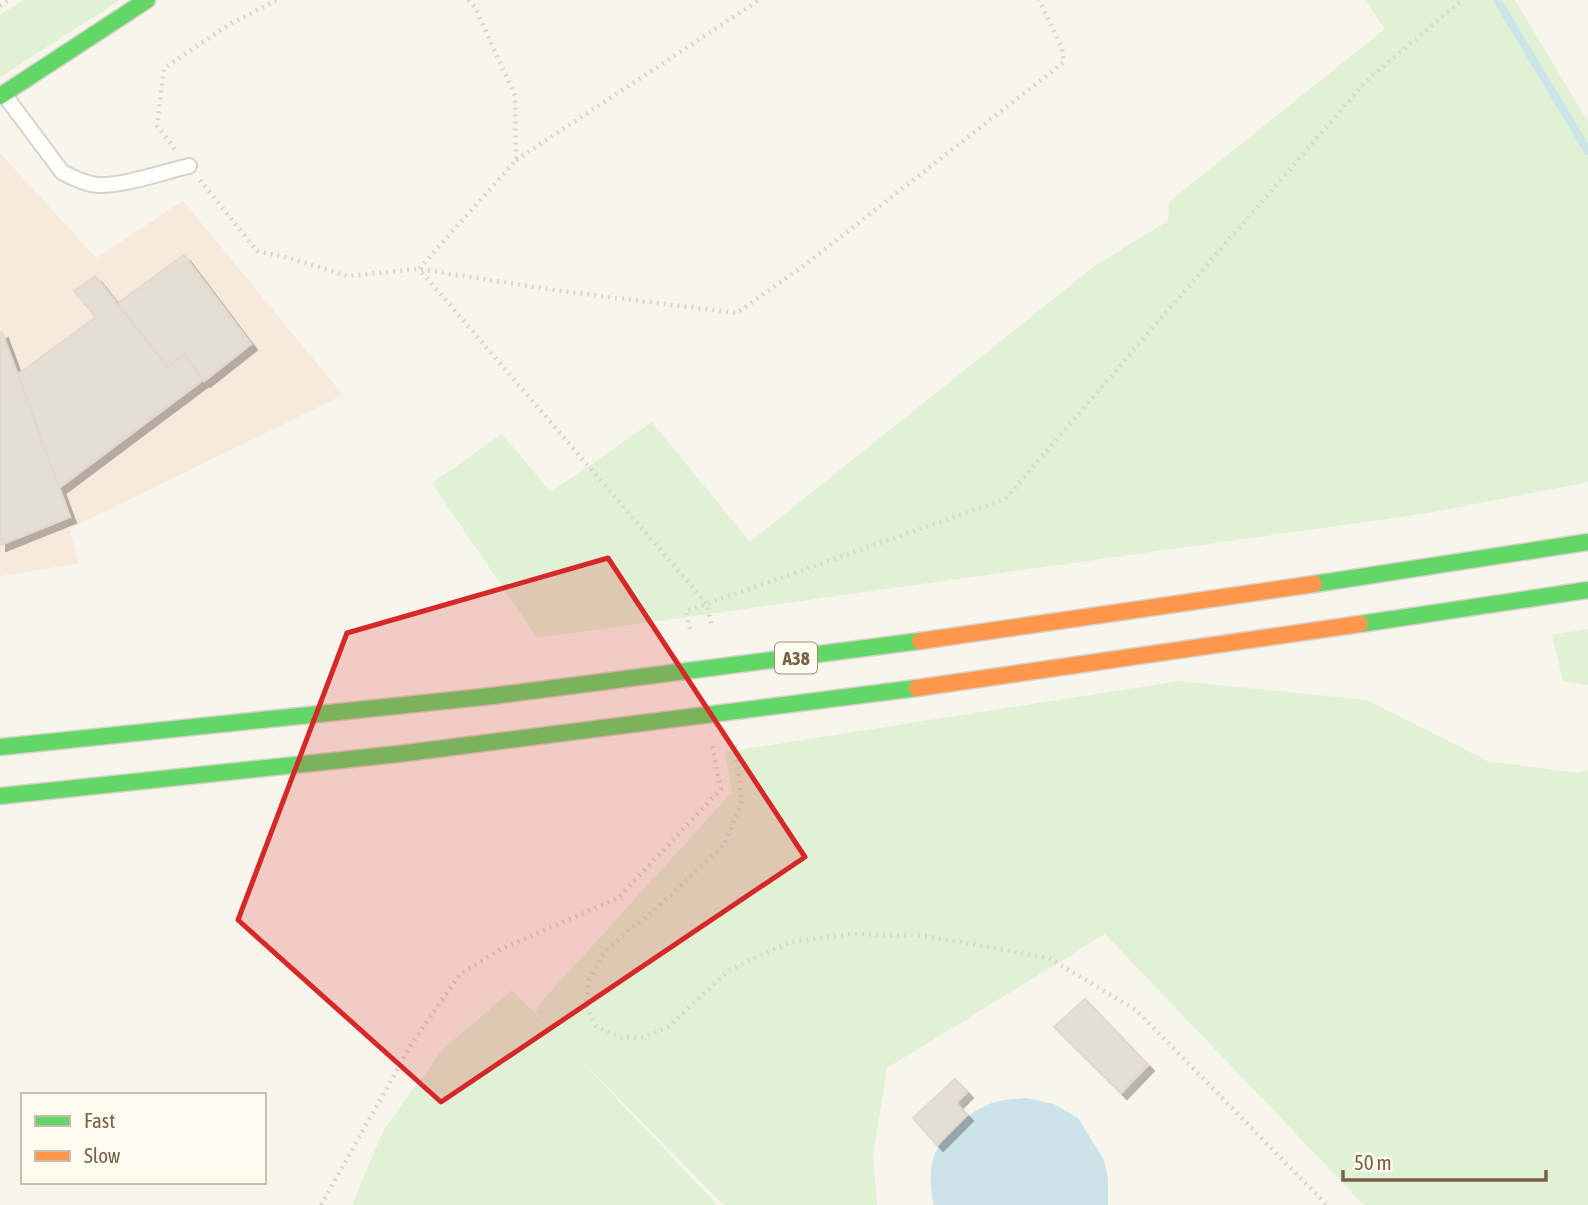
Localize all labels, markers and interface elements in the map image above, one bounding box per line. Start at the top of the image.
road number: A38 [775,642,817,674]
legend [21,1093,266,1184]
text: Fast [84,1108,115,1132]
scale bar [1343,1138,1546,1182]
text: Slow [84,1143,121,1167]
text: 50 m [1354,1150,1392,1174]

